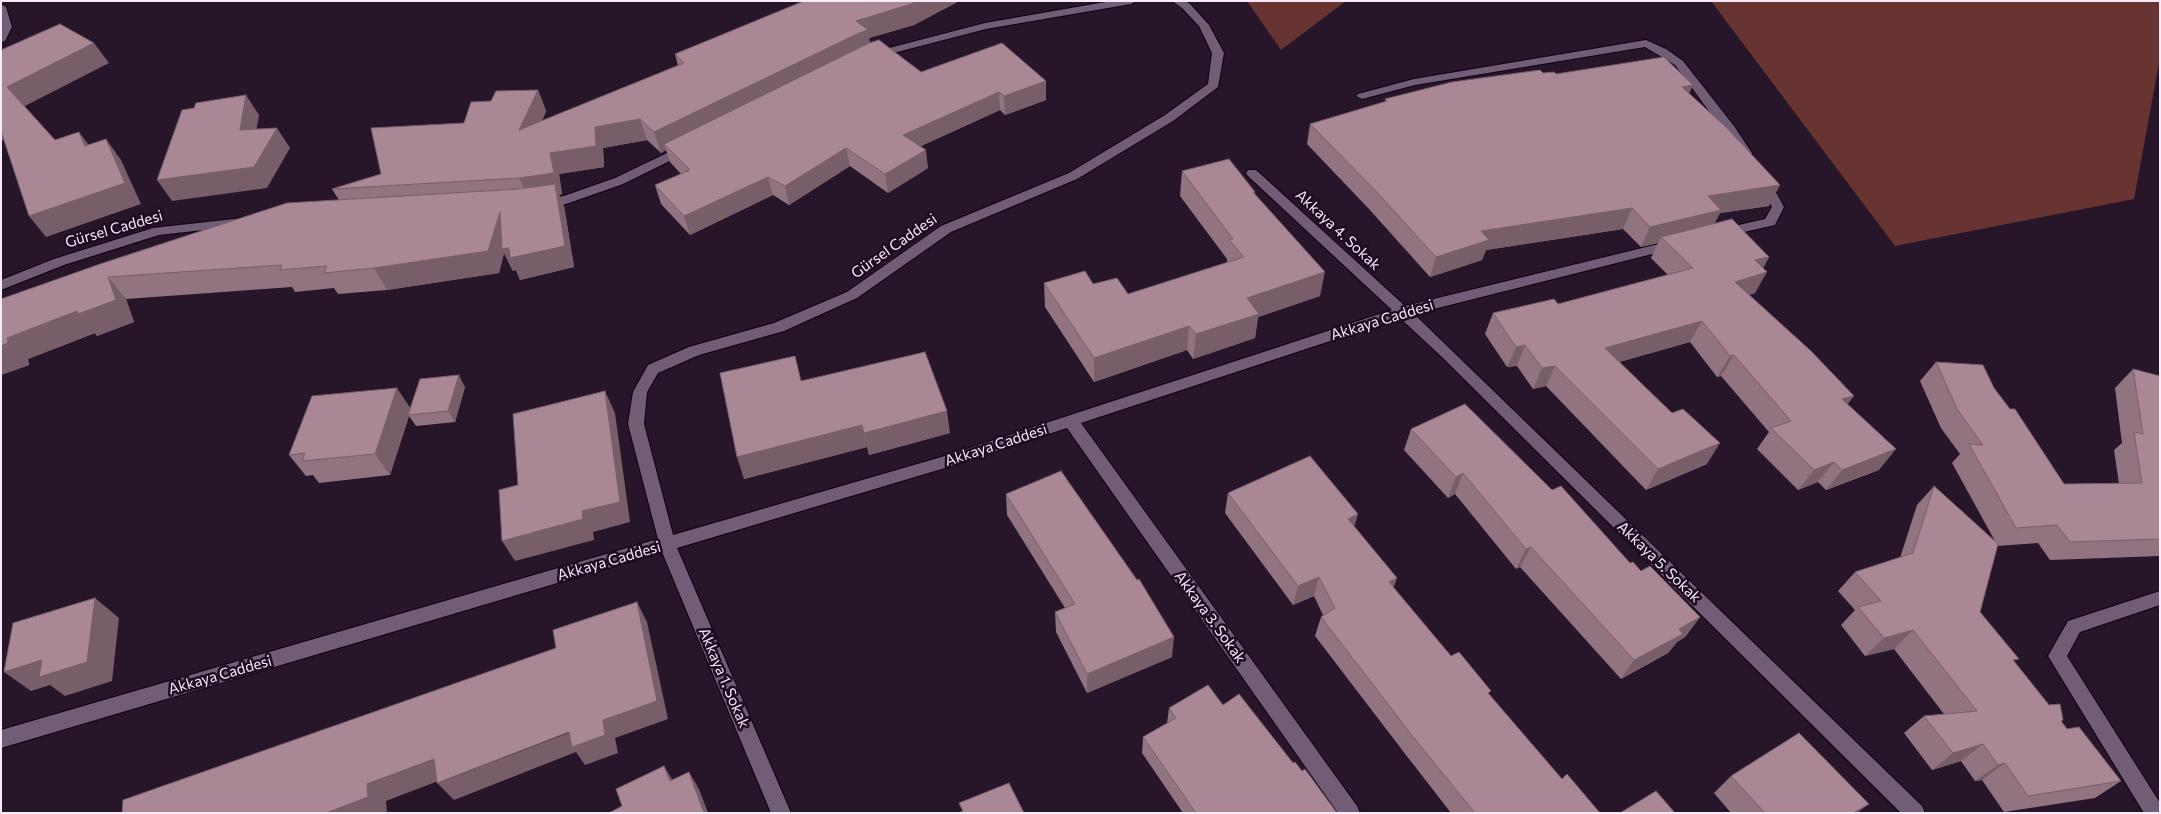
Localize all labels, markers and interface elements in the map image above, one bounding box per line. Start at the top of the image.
street label: Akkaya 4. Sokak [1292,186,1384,274]
street label: Gürsel Caddesi [63,206,165,252]
street label: Gürsel Caddesi [848,210,940,282]
street label: Akkaya Caddesi [1328,296,1436,344]
street label: Akkaya Caddesi [943,420,1049,470]
street label: Akkaya 5. Sokak [1613,518,1705,606]
street label: Akkaya Caddesi [555,538,663,584]
street label: Akkaya 3. Sokak [1171,568,1249,666]
street label: Akkaya 1. Sokak [695,625,753,731]
street label: Akkaya Caddesi [166,652,274,698]

